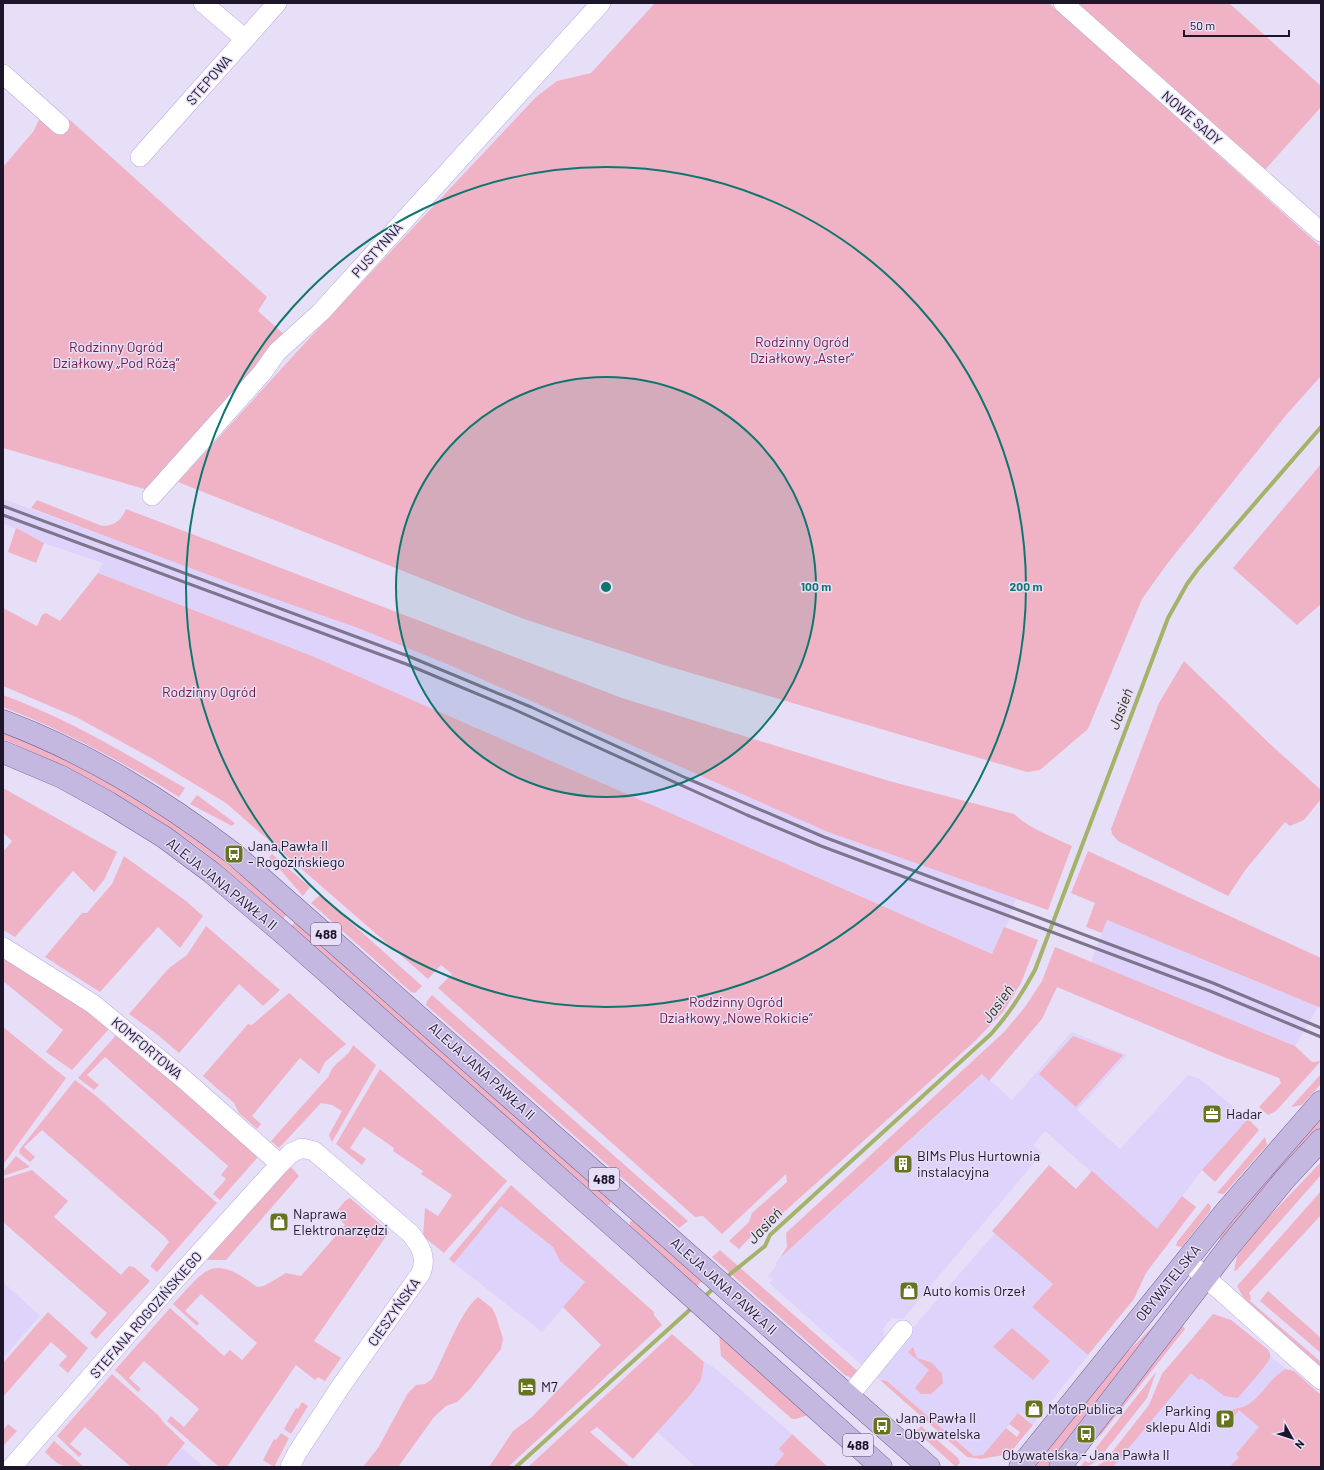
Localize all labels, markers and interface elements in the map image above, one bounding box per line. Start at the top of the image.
scale bar [1184,12,1289,38]
text: 50 m [1190,18,1215,32]
street label: STEPOWA [182,51,235,108]
street label: NOWE SADY [1159,87,1226,149]
street label: PUSTYNNA [347,218,406,281]
park label: Rodzinny Ogród Działkowy „Aster” [750,333,854,366]
park label: Rodzinny Ogród Działkowy „Pod Różą” [53,338,180,371]
text: 100 m [801,579,831,593]
text: 200 m [1010,579,1042,593]
centre of rings [599,580,613,594]
park label: Rodzinny Ogród [162,683,256,700]
water label: Jasień [1104,685,1136,732]
street label: ALEJA JANA PAWŁA II [164,834,281,933]
place label: Jana Pawła II - Rogozińskiego [248,837,345,870]
bus stop icon: Jana Pawła II - Rogozińskiego [223,843,245,865]
road number: 488 [311,923,341,945]
water label: Jasień [977,981,1017,1026]
park label: Rodzinny Ogród Działkowy „Nowe Rokicie” [659,993,813,1026]
street label: KOMFORTOWA [108,1013,187,1083]
street label: ALEJA JANA PAWŁA II [426,1018,539,1123]
office icon: Hadar [1201,1103,1223,1125]
place label: Hadar [1226,1105,1262,1122]
place label: BIMs Plus Hurtownia instalacyjna [917,1147,1040,1180]
building icon: BIMs Plus Hurtownia instalacyjna [892,1153,914,1175]
road number: 488 [589,1168,619,1190]
water label: Jasień [743,1203,785,1247]
place label: Naprawa Elektronarzędzi [293,1205,388,1238]
shop icon: Naprawa Elektronarzędzi [268,1211,290,1233]
street label: ALEJA JANA PAWŁA II [668,1233,781,1338]
street label: OBYWATELSKA [1132,1241,1204,1324]
street label: STEFANA ROGOZIŃSKIEGO [86,1248,205,1381]
street label: CIESZYŃSKA [364,1274,424,1349]
shop icon: Auto komis Orzeł [898,1280,920,1302]
place label: Auto komis Orzeł [923,1282,1026,1299]
hotel icon: M7 [516,1376,538,1398]
place label: M7 [541,1378,558,1395]
shop icon: MotoPublica [1023,1398,1045,1420]
place label: MotoPublica [1048,1400,1123,1417]
place label: Parking sklepu Aldi [1146,1402,1211,1435]
parking icon: Parking sklepu Aldi [1214,1408,1236,1430]
place label: Jana Pawła II - Obywatelska [896,1409,980,1442]
bus stop icon: Jana Pawła II - Obywatelska [871,1415,893,1437]
north arrow [1272,1418,1312,1458]
bus stop icon: Obywatelska - Jana Pawła II [1075,1423,1097,1445]
road number: 488 [843,1434,873,1456]
text: N [1293,1438,1308,1452]
place label: Obywatelska - Jana Pawła II [1002,1446,1170,1463]

